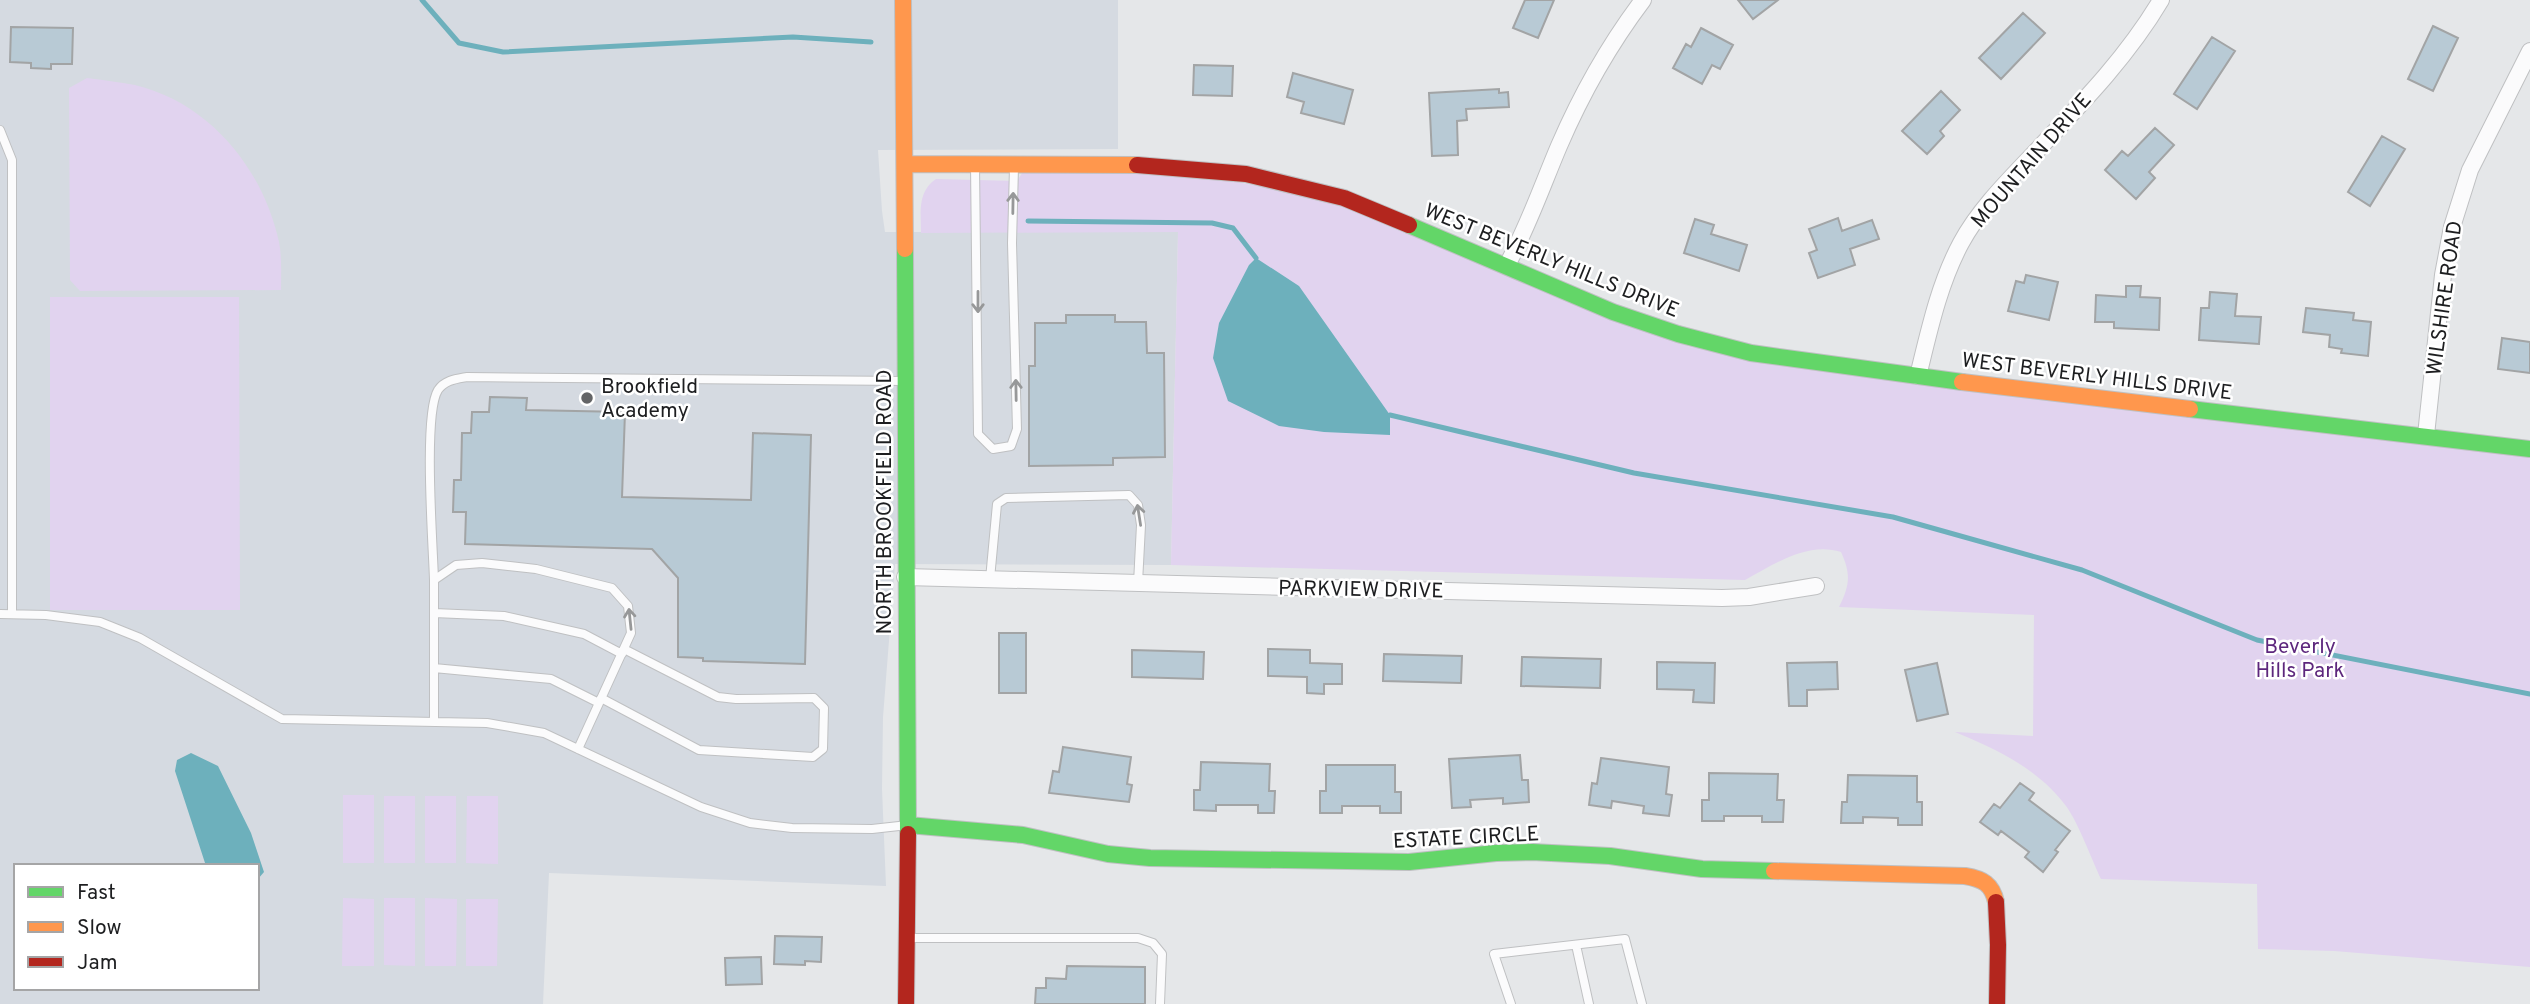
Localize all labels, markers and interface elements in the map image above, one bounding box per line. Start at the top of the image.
street label: MOUNTAIN DRIVE [1966,88,2098,234]
one-way arrow [1006,192,1020,215]
street label: WEST BEVERLY HILLS DRIVE [1420,198,1683,325]
street label: WILSHIRE ROAD [2421,219,2470,377]
one-way arrow [971,290,984,313]
street label: WEST BEVERLY HILLS DRIVE [1960,347,2234,407]
street label: NORTH BROOKFIELD ROAD [872,369,899,635]
place label: Brookfield Academy [601,374,698,425]
one-way arrow [1009,379,1023,402]
marker: Brookfield Academy [579,390,595,406]
one-way arrow [1132,504,1145,527]
street label: PARKVIEW DRIVE [1278,576,1444,605]
one-way arrow [623,608,636,631]
park label: Beverly Hills Park [2255,634,2345,685]
street label: ESTATE CIRCLE [1392,821,1540,856]
legend [14,864,259,990]
text: Fast [77,880,116,907]
text: Slow [77,915,122,942]
text: Jam [77,950,118,977]

